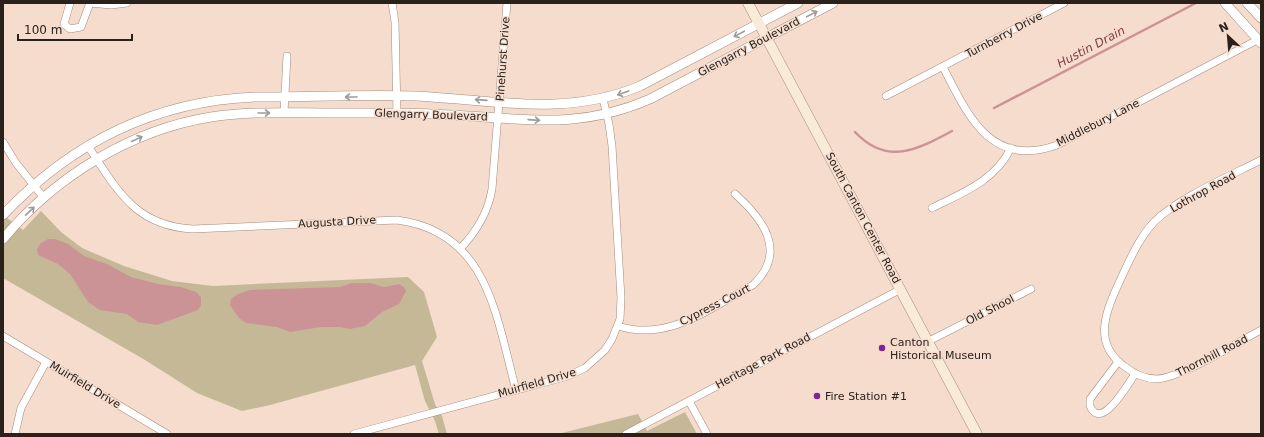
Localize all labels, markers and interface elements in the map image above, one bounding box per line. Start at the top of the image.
street label: Turnberry Drive [962,9,1045,61]
one-way arrow [806,10,818,17]
street label: Glengarry Boulevard [696,15,802,79]
scale bar [18,16,132,42]
street label: Pinehurst Drive [494,16,512,102]
north arrow [1208,16,1248,56]
text: N [1217,20,1231,35]
text: 100 m [24,23,62,37]
water label: Hustin Drain [1055,23,1127,71]
one-way arrow [733,31,745,38]
one-way arrow [617,89,629,97]
one-way arrow [345,93,358,100]
one-way arrow [475,96,488,103]
street label: Middlebury Lane [1054,96,1142,150]
street label: Glengarry Boulevard [374,107,488,123]
one-way arrow [257,109,270,117]
one-way arrow [527,117,540,124]
one-way arrow [131,135,143,142]
street label: South Canton Center Road [823,150,903,286]
street label: Lothrop Road [1168,169,1238,215]
one-way arrow [25,206,35,216]
street label: Augusta Drive [298,213,377,231]
street label: Cypress Court [678,281,753,328]
street label: Old Shool [964,292,1016,328]
street label: Heritage Park Road [713,330,813,392]
street label: Thornhill Road [1173,332,1250,380]
place label: Canton Historical Museum [890,336,992,362]
marker: Canton Historical Museum [877,343,887,353]
street label: Muirfield Drive [47,359,123,411]
street label: Muirfield Drive [496,366,578,400]
place label: Fire Station #1 [825,390,907,403]
marker: Fire Station #1 [812,391,822,401]

